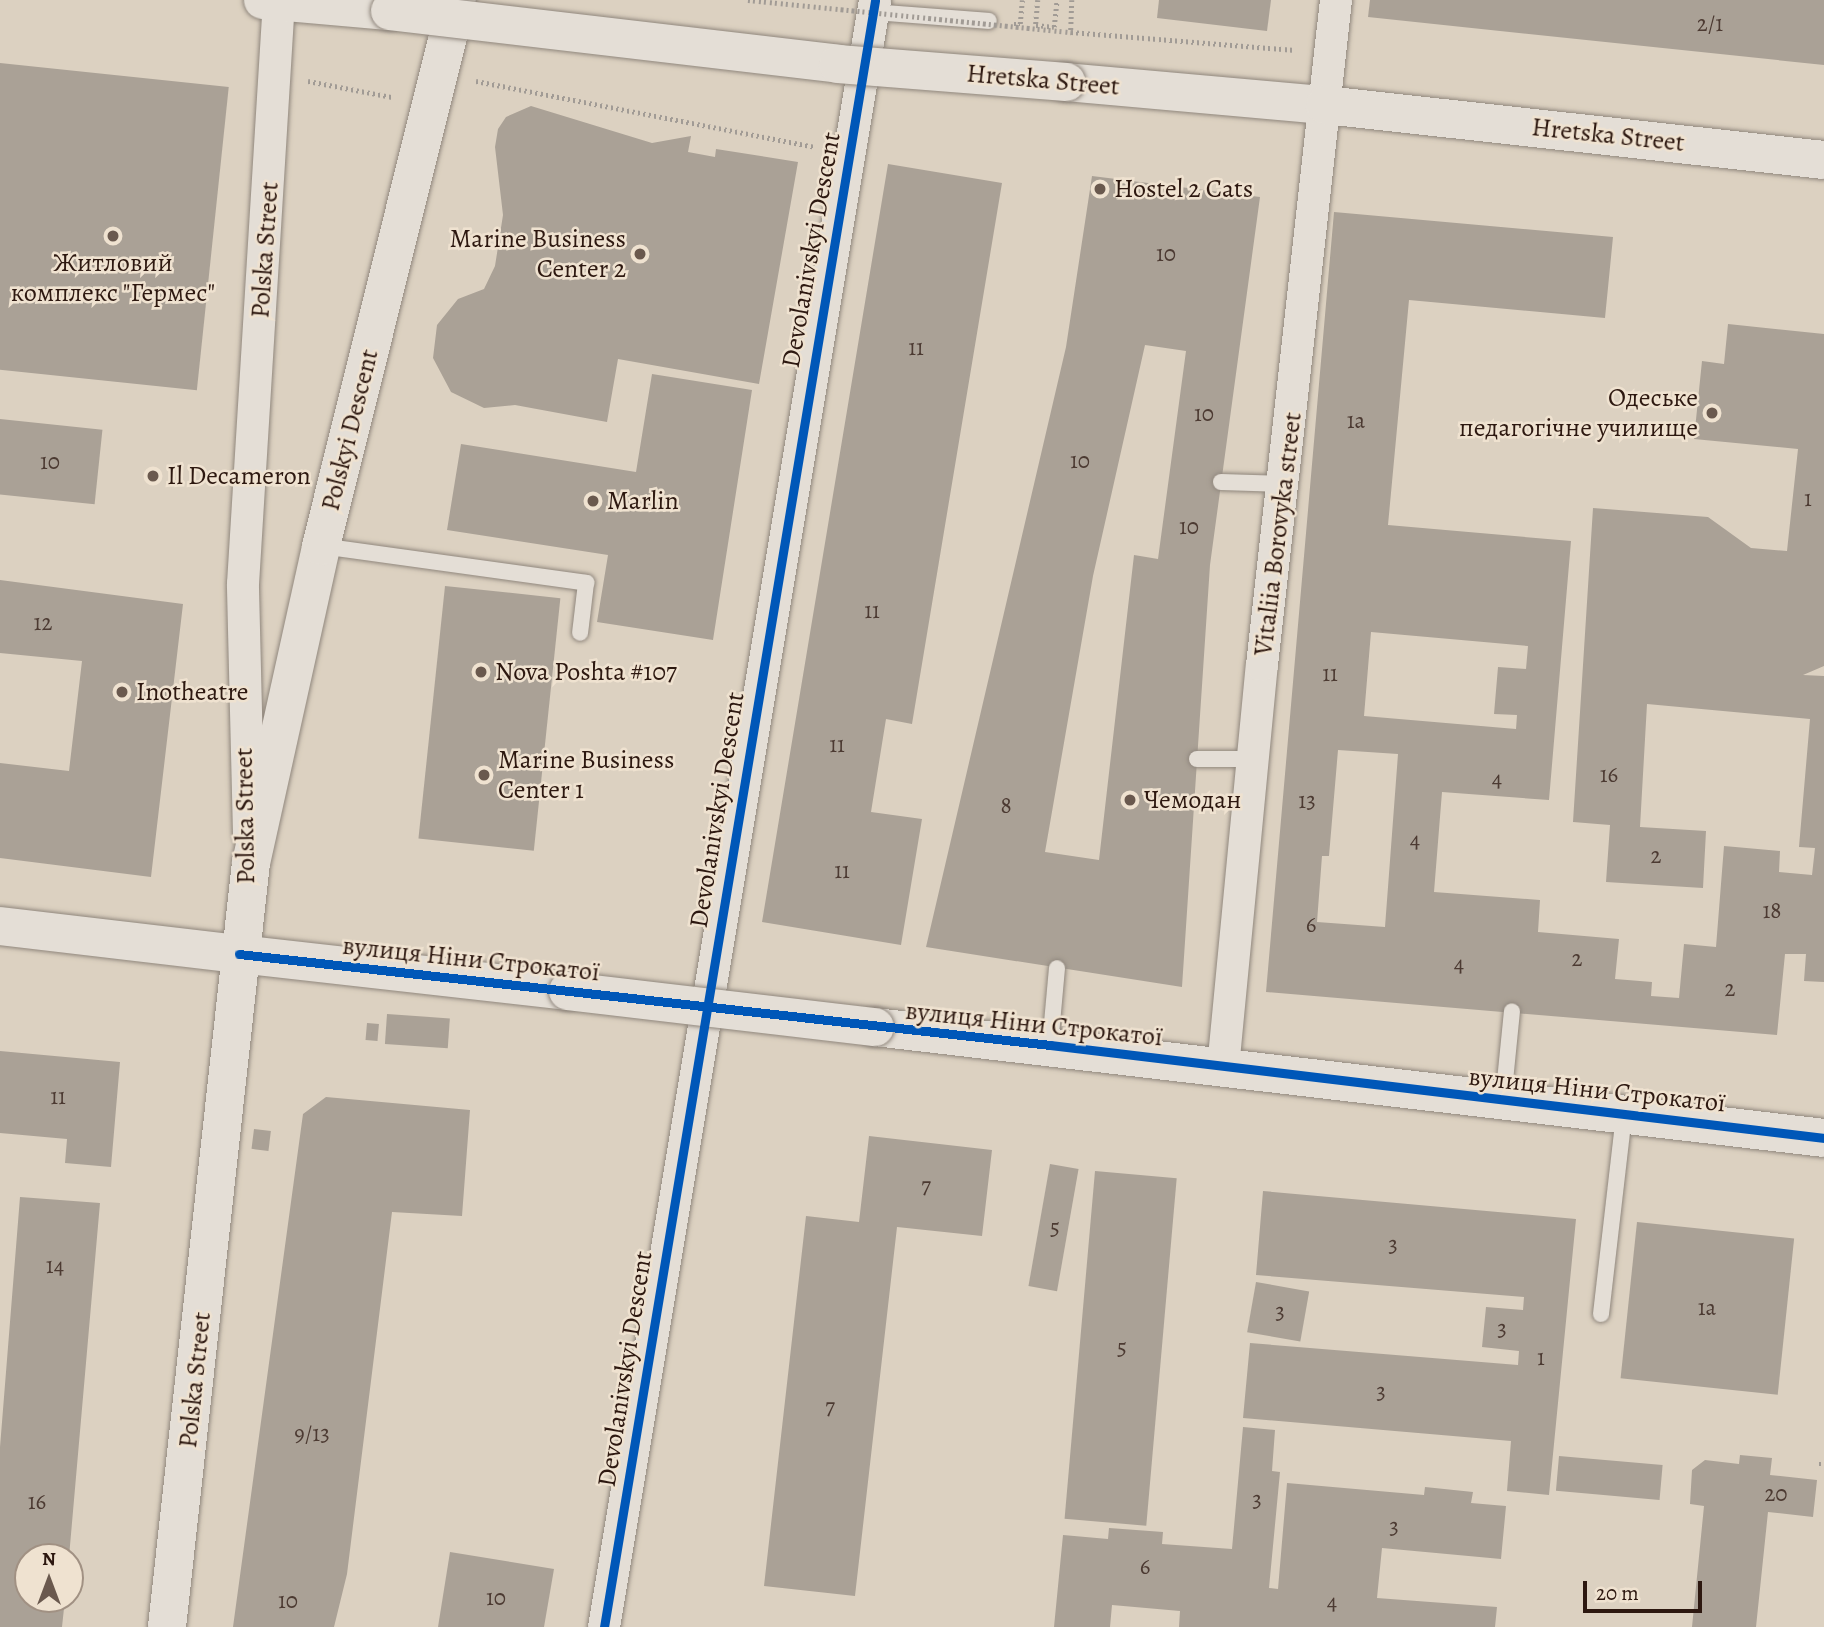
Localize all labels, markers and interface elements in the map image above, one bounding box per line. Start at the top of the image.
house number: 2/1 [1697,10,1723,38]
street label: Hretska Street [965,58,1121,102]
street label: Hretska Street [1530,111,1686,159]
street label: Devolanivskyi Descent [775,130,847,370]
place label: Hostel 2 Cats [1114,173,1253,205]
street label: Polska Street [245,181,285,319]
marker: Hostel 2 Cats [1092,181,1108,197]
place label: Marine Business Center 2 [450,223,626,284]
marker: Житловий комплекс "Гермес" [105,228,121,244]
house number: 10 [1156,240,1176,268]
marker: Marine Business Center 2 [632,246,648,262]
place label: Житловий комплекс "Гермес" [10,247,216,308]
house number: 11 [908,334,924,362]
street label: Polskyi Descent [315,346,385,514]
place label: Одеське педагогічне училище [1459,382,1698,444]
house number: 10 [1194,400,1214,428]
marker: Одеське педагогічне училище [1704,405,1720,421]
house number: 1а [1347,407,1365,435]
street label: Vitaliia Borovyka street [1248,411,1308,657]
house number: 10 [1070,447,1090,475]
house number: 10 [40,448,60,476]
place label: Il Decameron [167,460,311,492]
marker: Il Decameron [145,468,161,484]
place label: Marlin [607,485,679,517]
house number: 1 [1804,485,1812,513]
marker: Marlin [585,493,601,509]
house number: 10 [1179,513,1199,541]
house number: 11 [864,597,880,625]
house number: 12 [34,609,52,637]
place label: Nova Poshta #107 [495,656,677,688]
house number: 11 [1322,660,1338,688]
marker: Nova Poshta #107 [473,664,489,680]
place label: Inotheatre [136,676,248,708]
marker: Inotheatre [114,684,130,700]
street label: Devolanivskyi Descent [683,690,751,930]
house number: 11 [829,731,845,759]
place label: Marine Business Center 1 [498,744,674,806]
street label: Polska Street [228,747,262,885]
house number: 16 [1600,761,1618,789]
house number: 4 [1492,765,1502,793]
marker: Marine Business Center 1 [476,767,492,783]
place label: Чемодан [1144,784,1241,816]
house number: 13 [1298,787,1316,815]
house number: 8 [1000,792,1012,820]
marker: Чемодан [1122,792,1138,808]
house number: 4 [1410,826,1420,854]
house number: 2 [1651,842,1661,870]
house number: 11 [834,857,850,885]
house number: 18 [1762,897,1782,925]
house number: 6 [1306,911,1316,939]
street label: вулиця Ніни Строкатої [341,930,601,988]
house number: 2 [1572,945,1582,973]
house number: 4 [1454,950,1464,978]
house number: 2 [1725,975,1735,1003]
street label: вулиця Ніни Строкатої [904,995,1164,1053]
street label: вулиця Ніни Строкатої [1467,1061,1727,1119]
house number: 11 [50,1083,66,1111]
house number: 7 [921,1172,931,1200]
house number: 5 [1050,1214,1060,1242]
house number: 3 [1388,1231,1398,1259]
street label: Devolanivskyi Descent [591,1249,659,1489]
house number: 14 [46,1252,64,1280]
house number: 1а [1698,1294,1716,1322]
house number: 3 [1275,1298,1285,1326]
street label: Polska Street [172,1310,218,1450]
house number: 3 [1497,1315,1507,1343]
house number: 5 [1117,1334,1127,1362]
house number: 1 [1537,1344,1545,1372]
house number: 3 [1376,1378,1386,1406]
house number: 7 [825,1393,835,1421]
house number: 9/13 [294,1420,330,1448]
house number: 20 [1764,1480,1788,1508]
house number: 3 [1252,1486,1262,1514]
house number: 16 [28,1488,46,1516]
house number: 3 [1389,1513,1399,1541]
north arrow [14,1543,84,1613]
text: N [42,1546,56,1572]
house number: 6 [1140,1553,1150,1581]
scale bar [1586,1568,1705,1612]
text: 20 m [1596,1579,1639,1607]
house number: 10 [486,1584,506,1612]
house number: 10 [278,1587,298,1615]
house number: 4 [1327,1588,1337,1616]

